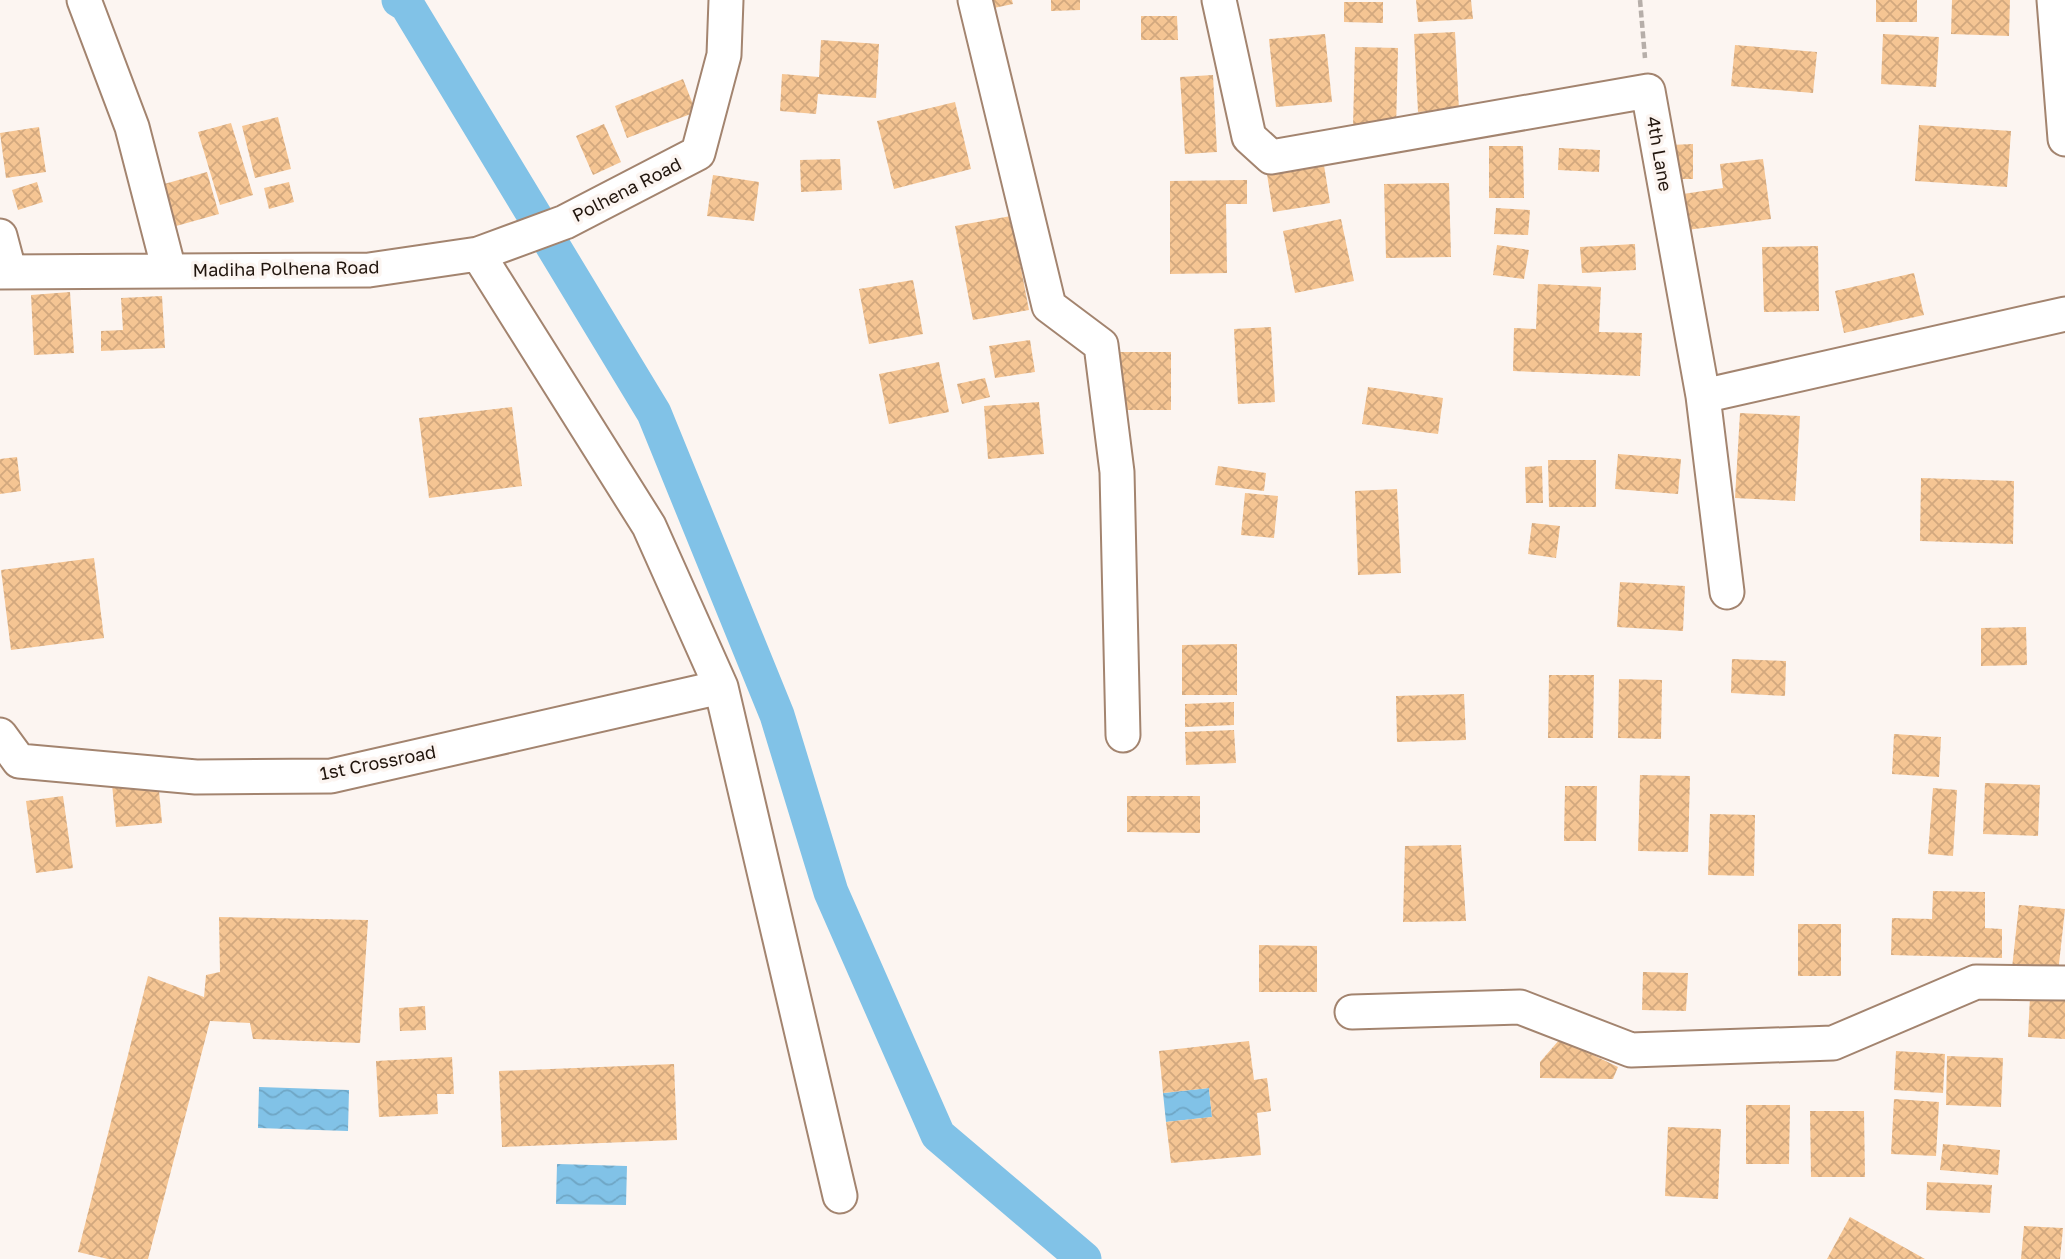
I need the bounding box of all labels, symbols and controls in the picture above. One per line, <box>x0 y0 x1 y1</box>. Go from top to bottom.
street label: 4th Lane <box>1643 115 1677 193</box>
street label: Polhena Road <box>568 152 685 226</box>
street label: Madiha Polhena Road <box>192 255 380 281</box>
street label: 1st Crossroad <box>318 740 438 784</box>

